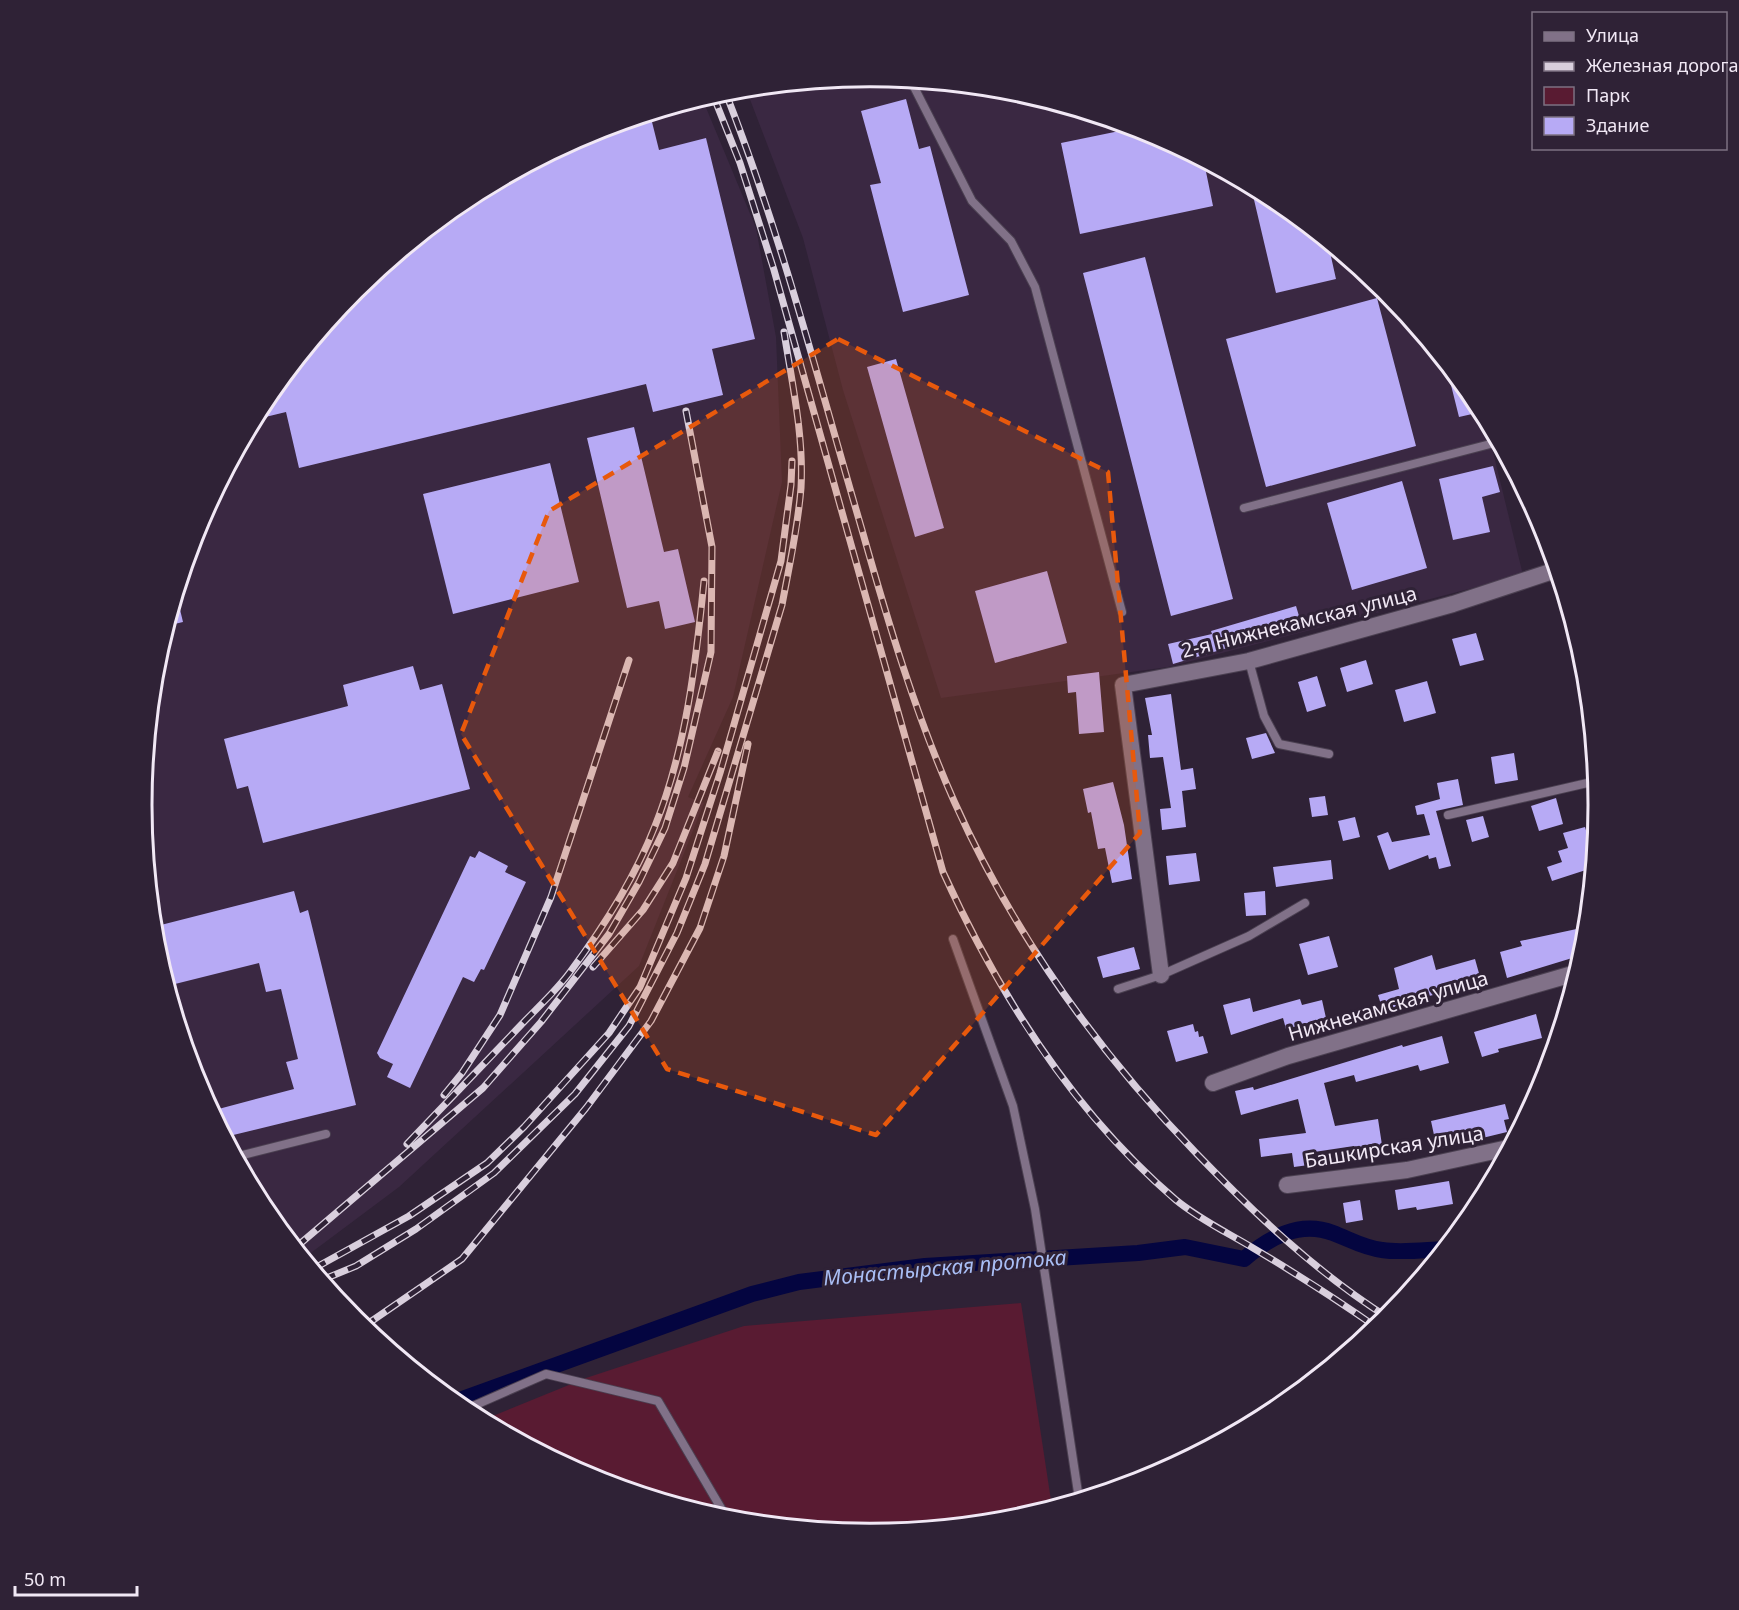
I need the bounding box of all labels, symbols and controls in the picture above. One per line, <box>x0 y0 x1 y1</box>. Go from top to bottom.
legend <box>1532 12 1727 150</box>
text: Улица <box>1586 23 1639 47</box>
text: Железная дорога <box>1586 53 1738 77</box>
text: Парк <box>1586 83 1630 107</box>
text: Здание <box>1586 113 1650 137</box>
street label: 2-я Нижнекамская улица <box>1178 579 1419 664</box>
street label: Нижнекамская улица <box>1285 964 1491 1047</box>
street label: Башкирская улица <box>1302 1119 1485 1174</box>
water label: Монастырская протока <box>822 1242 1068 1292</box>
scale bar <box>15 1559 136 1597</box>
text: 50 m <box>24 1567 66 1591</box>

